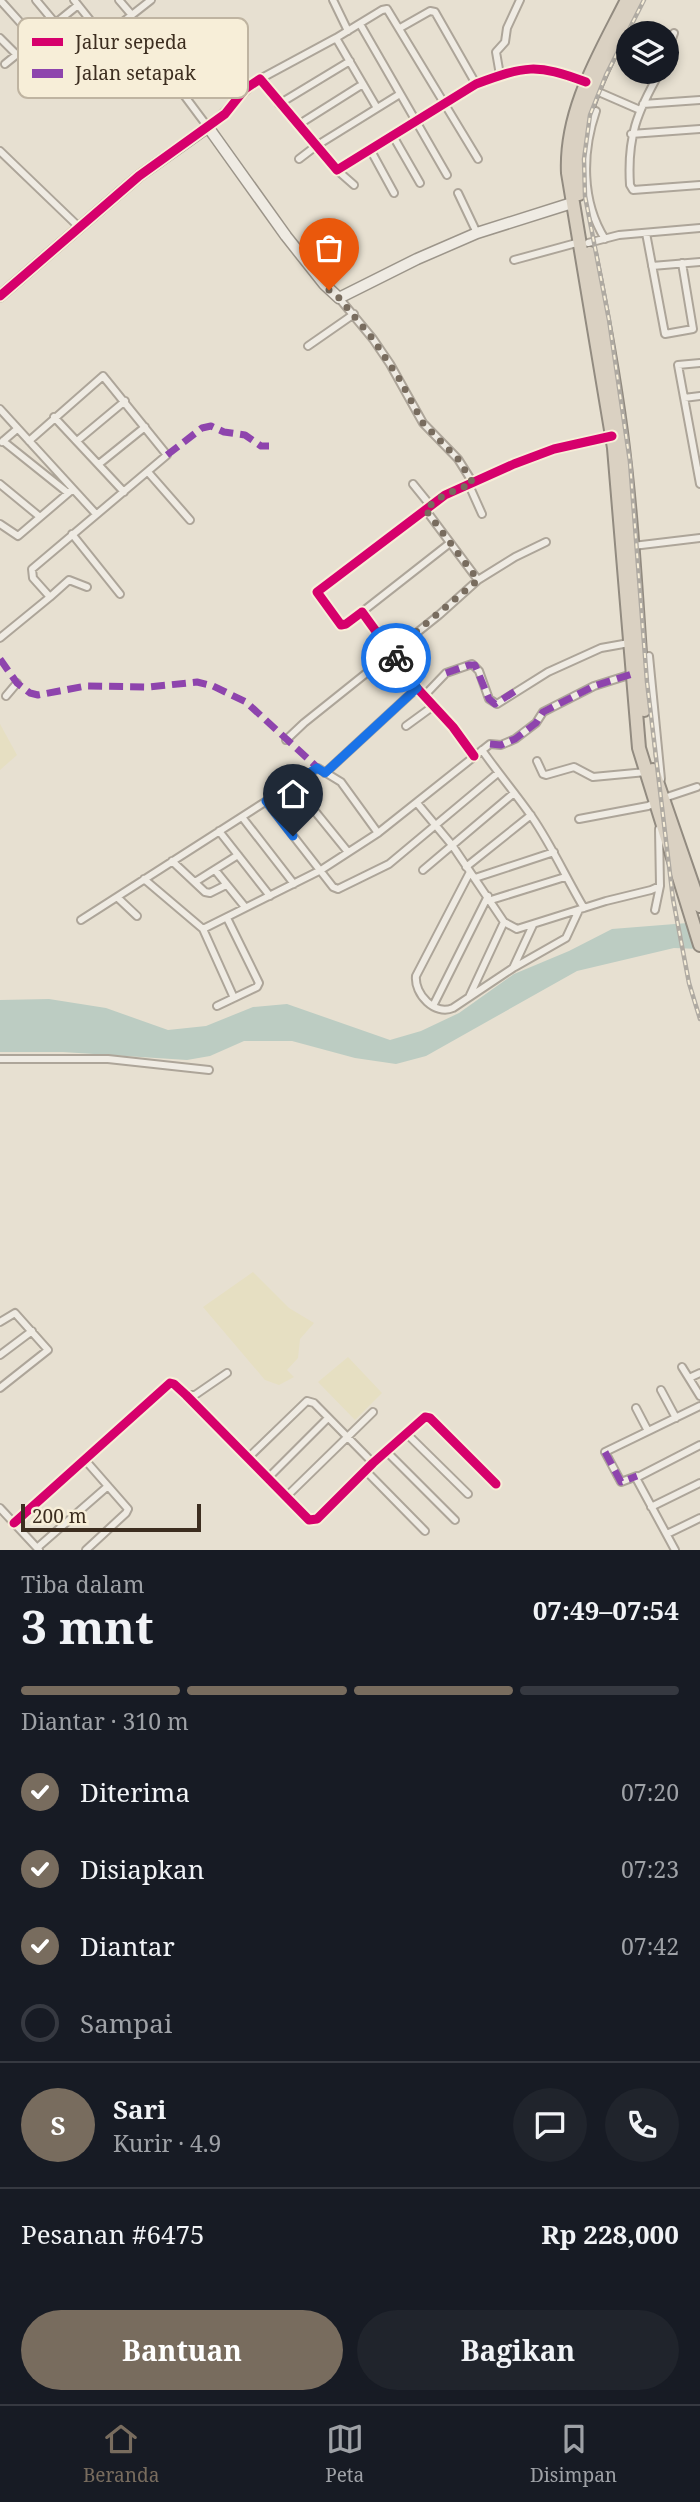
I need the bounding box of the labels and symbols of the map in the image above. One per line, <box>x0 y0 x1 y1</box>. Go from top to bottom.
legend <box>18 18 248 98</box>
text: Jalur sepeda <box>74 29 187 55</box>
text: Jalan setapak <box>74 60 197 86</box>
pin <box>299 218 359 290</box>
courier <box>361 623 431 693</box>
pin <box>263 764 323 836</box>
scale bar <box>21 1501 201 1533</box>

